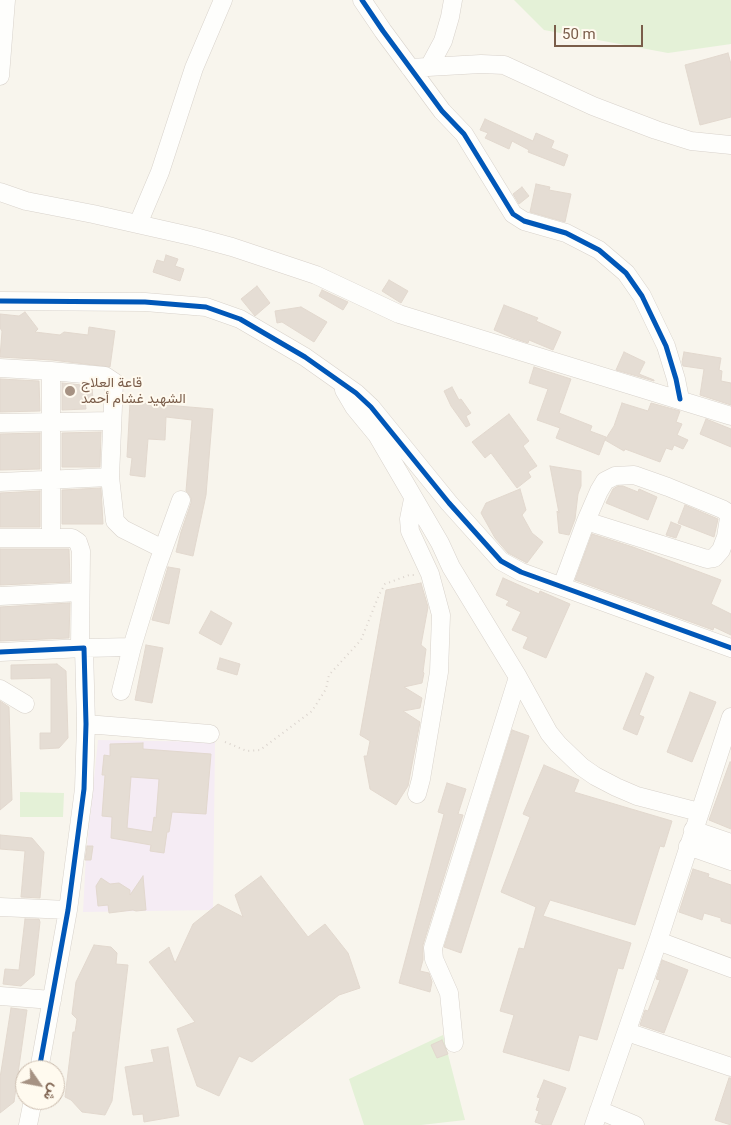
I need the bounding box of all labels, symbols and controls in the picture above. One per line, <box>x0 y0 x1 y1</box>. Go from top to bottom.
scale bar <box>556 15 645 47</box>
text: 50 m <box>562 25 596 43</box>
place label: قاعة العلاج الشهيد غشام أحمد <box>81 375 186 408</box>
marker: قاعة العلاج الشهيد غشام أحمد <box>63 384 77 398</box>
north arrow <box>15 1060 65 1110</box>
text: ش <box>40 1081 63 1104</box>

